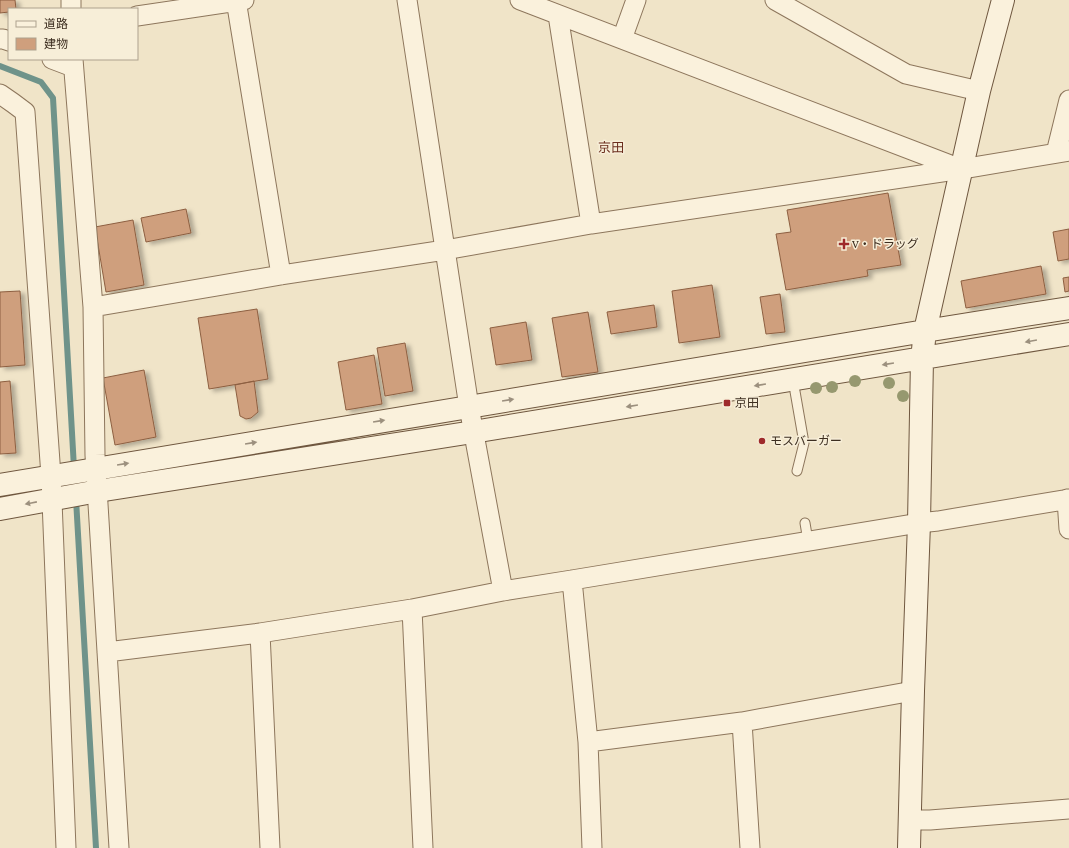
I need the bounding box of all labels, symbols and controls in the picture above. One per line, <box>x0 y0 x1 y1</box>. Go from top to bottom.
legend <box>8 8 138 60</box>
text: 道路 <box>44 17 68 31</box>
text: 建物 <box>44 37 68 51</box>
district label: 京田 <box>598 140 624 155</box>
place label: V・ドラッグ <box>852 237 919 251</box>
marker: V・ドラッグ <box>839 239 849 249</box>
one-way arrow <box>1024 338 1037 344</box>
one-way arrow <box>882 361 895 367</box>
one-way arrow <box>754 382 766 388</box>
place label: 京田 <box>735 396 759 410</box>
one-way arrow <box>502 397 514 403</box>
marker: 京田 <box>722 398 732 408</box>
one-way arrow <box>626 403 638 409</box>
one-way arrow <box>373 418 386 424</box>
place label: モスバーガー <box>770 434 842 448</box>
marker: モスバーガー <box>757 436 767 446</box>
one-way arrow <box>245 440 257 446</box>
one-way arrow <box>117 461 129 467</box>
one-way arrow <box>25 500 37 506</box>

